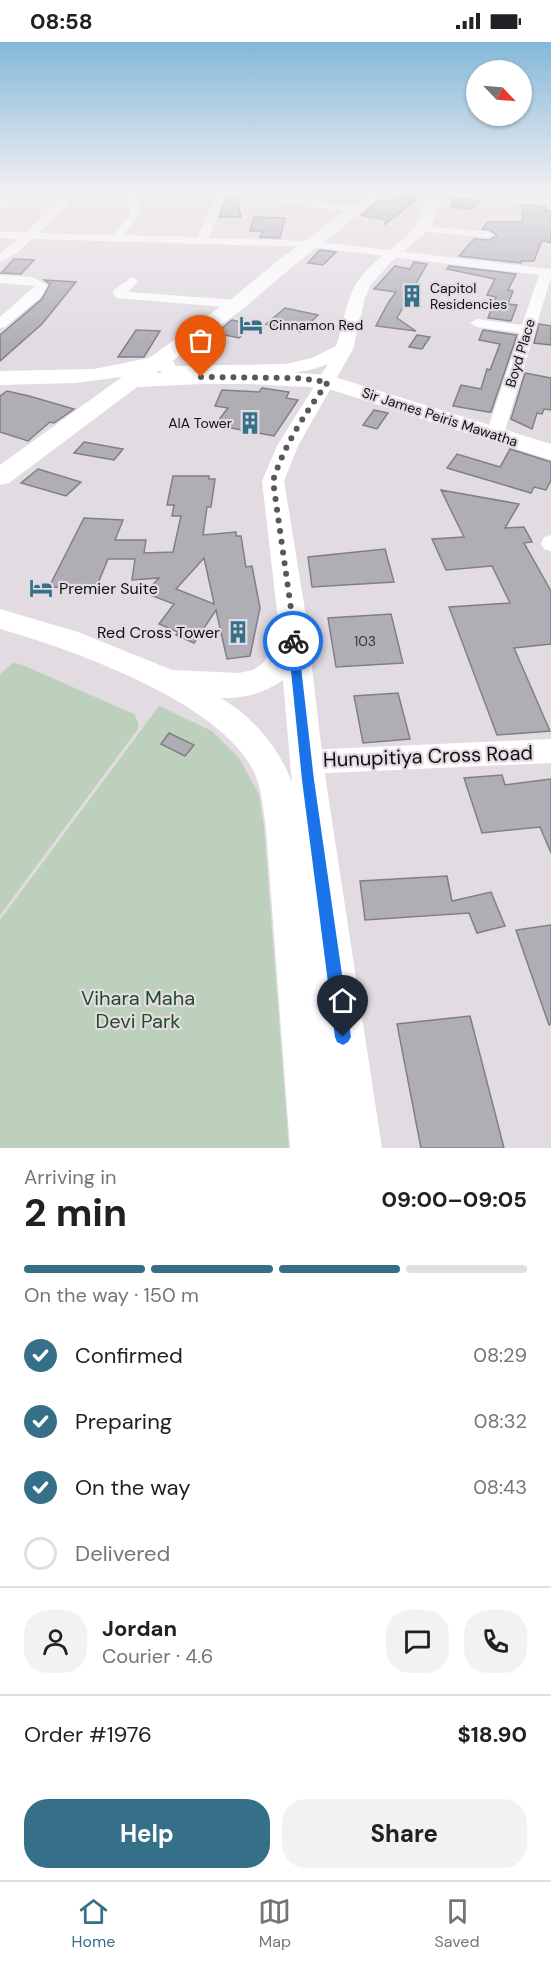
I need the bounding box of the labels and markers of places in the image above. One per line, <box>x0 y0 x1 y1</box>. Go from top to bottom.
place label: Capitol Residencies <box>430 279 507 313</box>
building icon: Capitol Residencies <box>399 283 425 309</box>
hotel icon: Cinnamon Red <box>238 312 264 338</box>
pin <box>175 315 226 377</box>
place label: Cinnamon Red <box>269 316 363 334</box>
building icon: AIA Tower <box>237 410 263 436</box>
place label: AIA Tower <box>168 414 232 432</box>
hotel icon: Premier Suite <box>28 575 54 601</box>
place label: Premier Suite <box>59 578 158 599</box>
building icon: Red Cross Tower <box>225 619 251 645</box>
place label: Red Cross Tower <box>97 622 220 643</box>
pin <box>317 975 368 1037</box>

